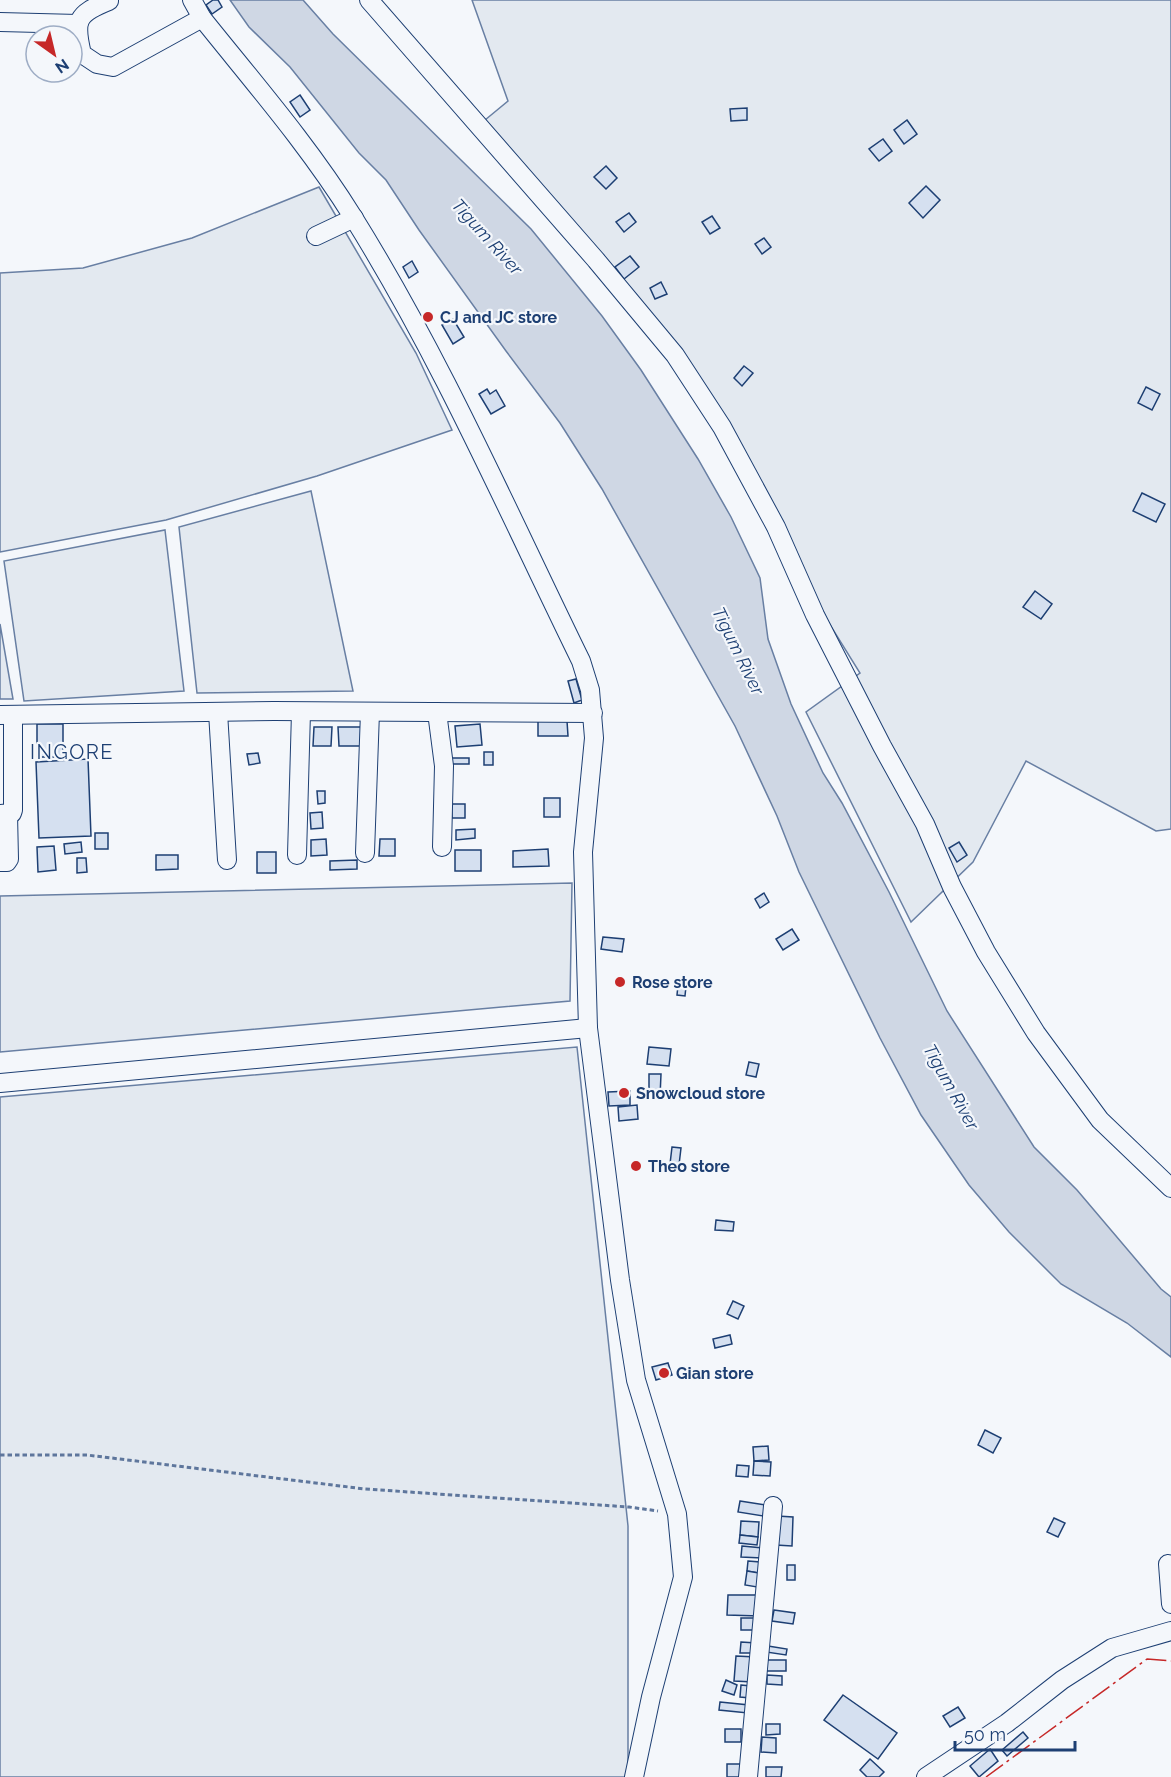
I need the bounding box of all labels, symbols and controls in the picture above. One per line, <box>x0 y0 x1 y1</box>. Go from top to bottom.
north arrow <box>24 24 84 84</box>
text: N <box>52 55 72 77</box>
water label: Tigum River <box>448 194 527 280</box>
place label: CJ and JC store <box>440 308 558 327</box>
marker: CJ and JC store <box>421 310 435 324</box>
water label: Tigum River <box>708 603 769 699</box>
district label: INGORE <box>30 740 114 764</box>
place label: Rose store <box>632 973 713 992</box>
marker: Rose store <box>613 975 627 989</box>
water label: Tigum River <box>919 1040 984 1134</box>
place label: Snowcloud store <box>636 1084 765 1103</box>
marker: Snowcloud store <box>617 1086 631 1100</box>
place label: Theo store <box>648 1157 730 1176</box>
marker: Theo store <box>629 1159 643 1173</box>
place label: Gian store <box>676 1364 754 1383</box>
marker: Gian store <box>657 1366 671 1380</box>
scale bar <box>955 1714 1075 1752</box>
text: 50 m <box>964 1724 1006 1745</box>

